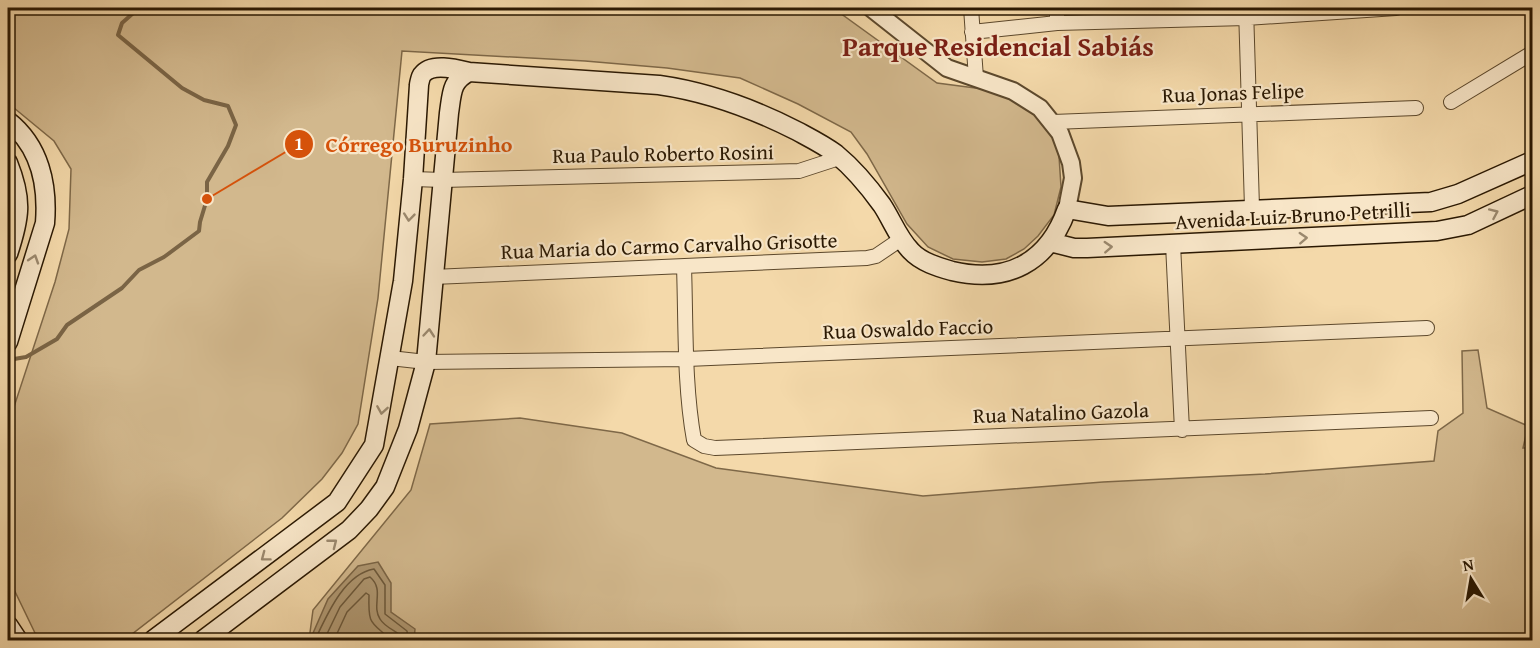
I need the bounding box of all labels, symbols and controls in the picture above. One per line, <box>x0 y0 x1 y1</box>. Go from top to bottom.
district label: Parque Residencial Sabiás <box>842 26 1154 66</box>
street label: Rua Jonas Felipe <box>1161 75 1305 110</box>
callout: Córrego Buruzinho <box>284 124 525 164</box>
text: Córrego Buruzinho <box>326 128 513 160</box>
text: 1 <box>294 130 304 157</box>
street label: Rua Paulo Roberto Rosini <box>552 136 774 171</box>
street label: Avenida Luiz Bruno Petrilli <box>1174 194 1412 237</box>
one-way arrow <box>1488 208 1499 220</box>
one-way arrow <box>403 212 416 221</box>
street label: Rua Maria do Carmo Carvalho Grisotte <box>500 224 838 267</box>
one-way arrow <box>1298 231 1307 244</box>
one-way arrow <box>1103 241 1112 254</box>
one-way arrow <box>27 254 39 265</box>
street label: Rua Oswaldo Faccio <box>822 310 994 347</box>
one-way arrow <box>422 329 435 338</box>
street label: Rua Natalino Gazola <box>973 394 1150 431</box>
one-way arrow <box>376 405 388 414</box>
one-way arrow <box>327 539 338 550</box>
north arrow <box>1441 549 1501 609</box>
one-way arrow <box>260 550 271 561</box>
text: N <box>1461 551 1476 577</box>

